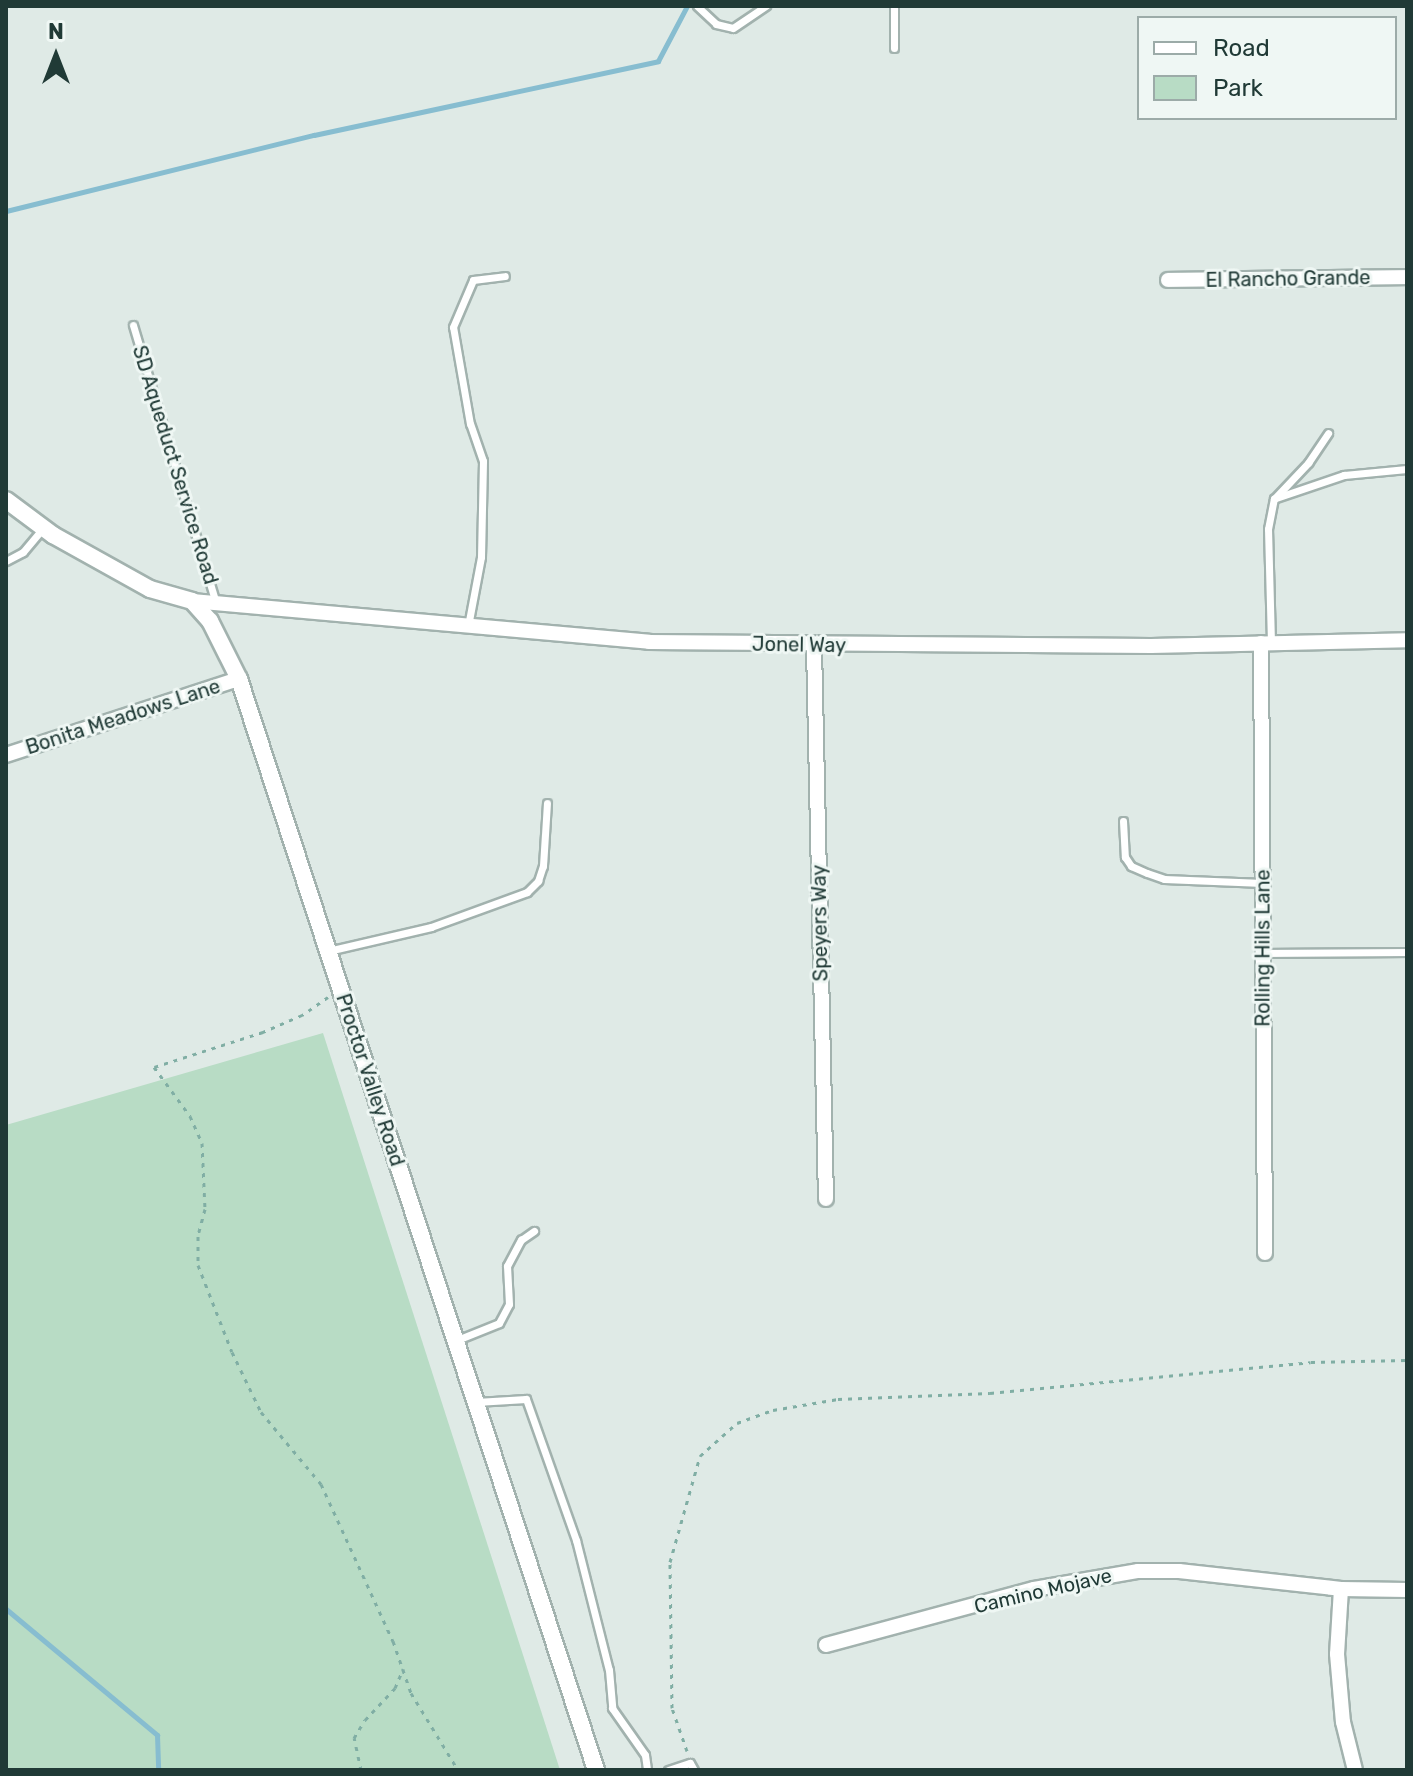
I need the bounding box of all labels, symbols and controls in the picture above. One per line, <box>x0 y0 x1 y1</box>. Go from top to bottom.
north arrow <box>16 16 96 96</box>
legend <box>1137 16 1397 120</box>
text: N <box>48 18 64 45</box>
text: Road <box>1213 34 1270 62</box>
text: Park <box>1213 74 1263 102</box>
street label: El Rancho Grande <box>1205 266 1371 292</box>
street label: SD Aqueduct Service Road <box>127 342 223 588</box>
street label: Jonel Way <box>751 632 847 658</box>
street label: Bonita Meadows Lane <box>23 674 223 760</box>
street label: Speyers Way <box>807 864 833 982</box>
street label: Rolling Hills Lane <box>1251 869 1275 1027</box>
street label: Proctor Valley Road <box>331 990 409 1170</box>
street label: Camino Mojave <box>972 1563 1114 1619</box>

